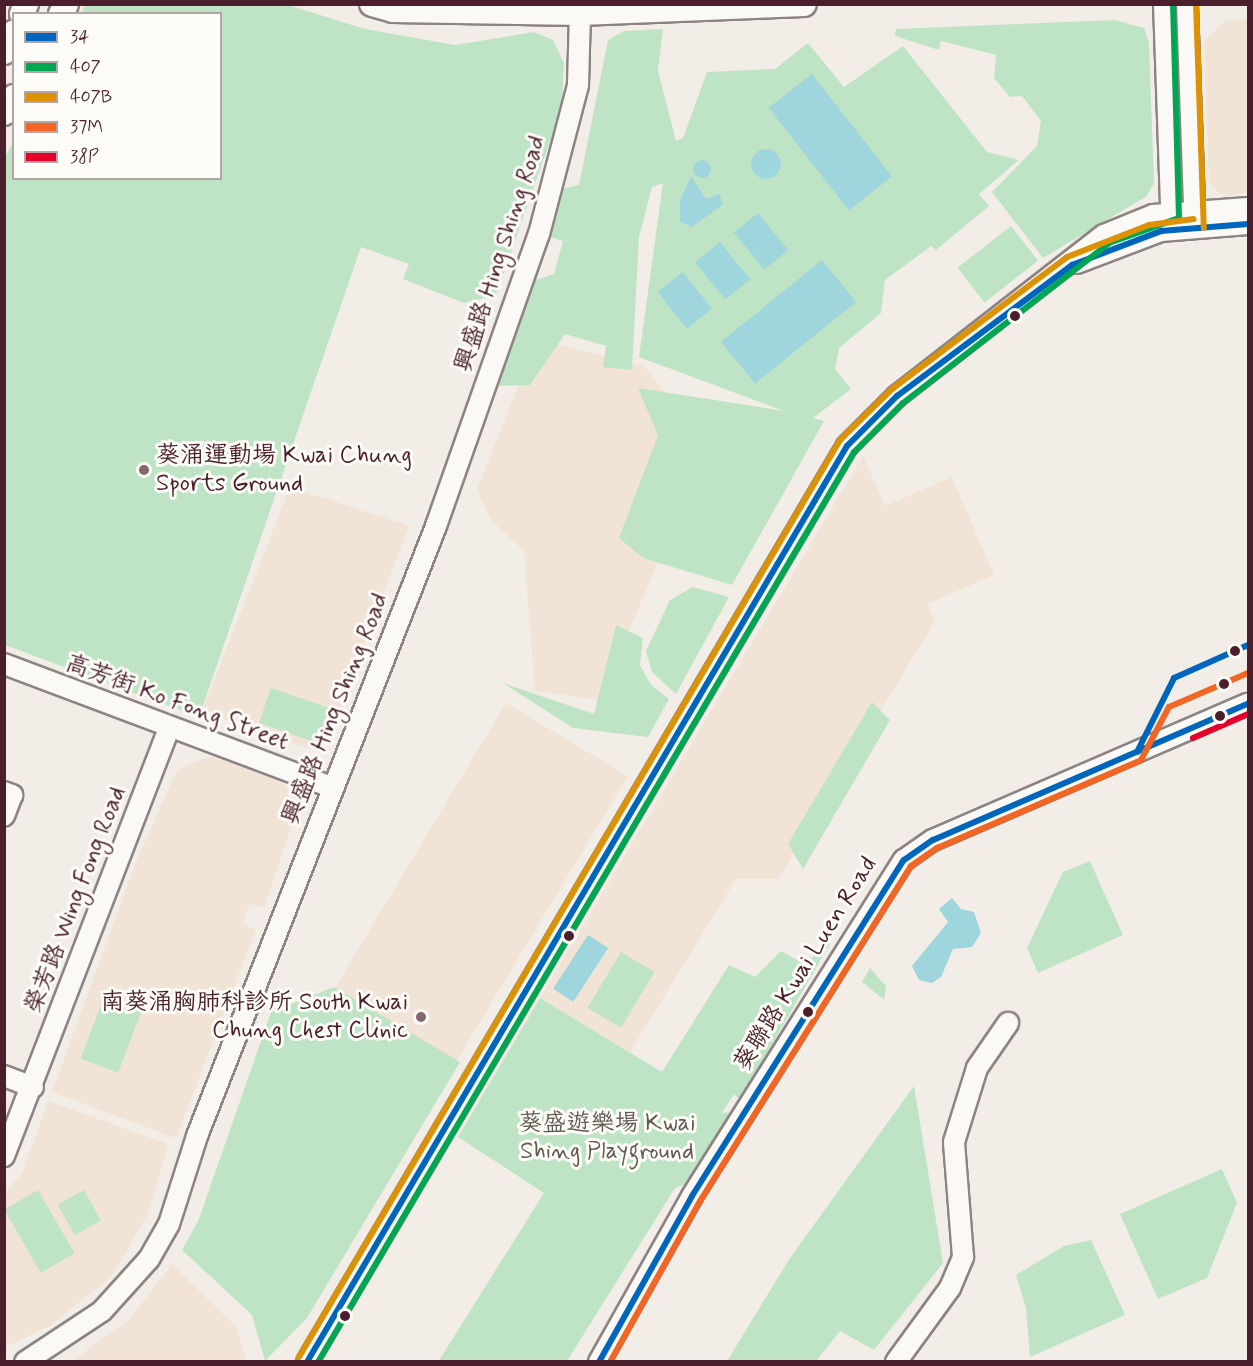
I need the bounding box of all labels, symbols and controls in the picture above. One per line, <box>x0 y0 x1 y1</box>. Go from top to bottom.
legend <box>12 12 222 180</box>
text: 34 <box>70 25 89 49</box>
text: 407 <box>70 55 101 79</box>
text: 407B <box>70 85 112 109</box>
text: 37M <box>70 115 103 139</box>
street label: 興盛路 Hing Shing Road <box>449 132 553 376</box>
text: 38P <box>70 145 99 169</box>
unlabelled marker <box>1009 310 1021 322</box>
place label: 葵涌運動場 Kwai Chung Sports Ground <box>156 442 410 498</box>
marker: 葵涌運動場 Kwai Chung Sports Ground <box>137 463 151 477</box>
street label: 興盛路 Hing Shing Road <box>277 589 395 829</box>
unlabelled marker <box>1229 645 1241 657</box>
street label: 高芳街 Ko Fong Street <box>61 649 293 757</box>
unlabelled marker <box>1218 678 1230 690</box>
unlabelled marker <box>1214 710 1226 722</box>
street label: 榮芳路 Wing Fong Road <box>20 783 132 1017</box>
street label: 葵聯路 Kwai Luen Road <box>730 855 882 1073</box>
unlabelled marker <box>563 930 575 942</box>
place label: 南葵涌胸肺科診所 South Kwai Chung Chest Clinic <box>100 989 408 1045</box>
unlabelled marker <box>802 1006 814 1018</box>
marker: 南葵涌胸肺科診所 South Kwai Chung Chest Clinic <box>412 1008 430 1026</box>
park label: 葵盛遊樂場 Kwai Shing Playground <box>519 1110 695 1166</box>
unlabelled marker <box>339 1310 351 1322</box>

